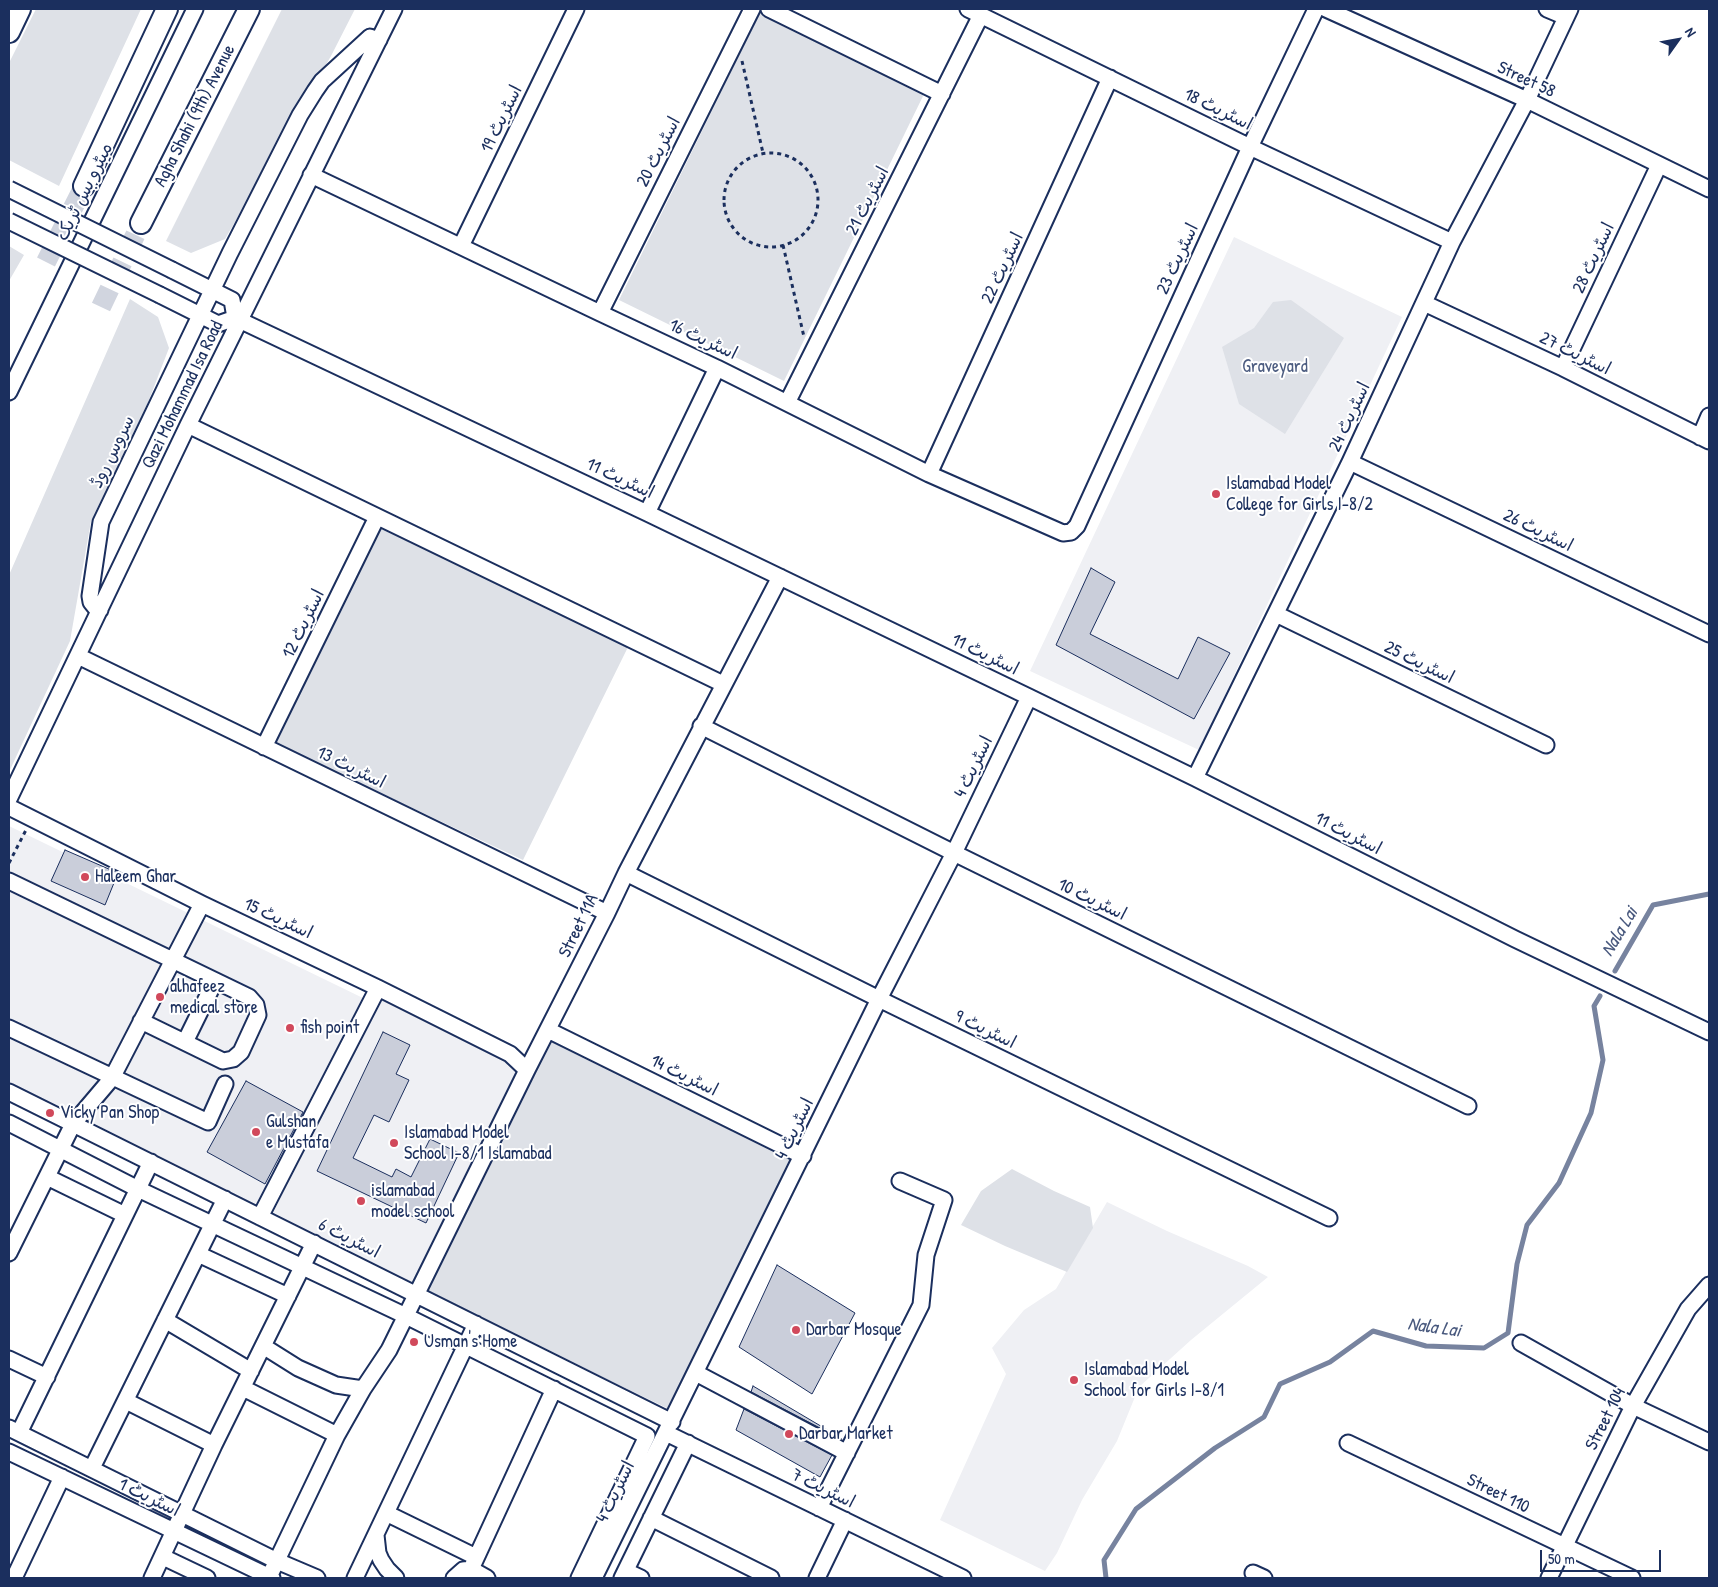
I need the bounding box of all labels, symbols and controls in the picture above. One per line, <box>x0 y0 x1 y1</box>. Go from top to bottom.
north arrow <box>1653 15 1703 65</box>
text: N <box>1681 24 1701 40</box>
street label: Agha Shahi (9th) Avenue <box>150 41 240 191</box>
street label: Street 58 <box>1494 57 1558 103</box>
street label: اسٹریٹ 19 <box>476 82 528 156</box>
street label: اسٹریٹ 18 <box>1180 84 1256 136</box>
street label: اسٹریٹ 20 <box>632 113 686 191</box>
street label: میٹرو بس ٹریک <box>52 139 118 245</box>
street label: اسٹریٹ 21 <box>842 163 894 239</box>
street label: اسٹریٹ 28 <box>1568 219 1620 297</box>
street label: اسٹریٹ 23 <box>1152 220 1204 298</box>
street label: اسٹریٹ 22 <box>977 229 1029 307</box>
street label: اسٹریٹ 16 <box>665 315 741 365</box>
street label: Qazi Mohammad Isa Road <box>138 318 228 472</box>
street label: اسٹریٹ 27 <box>1536 328 1614 380</box>
park label: Graveyard <box>1242 356 1308 378</box>
street label: اسٹریٹ 24 <box>1325 379 1375 455</box>
street label: سروس روڈ <box>86 412 140 492</box>
street label: اسٹریٹ 11 <box>583 454 657 504</box>
place label: Islamabad Model College for Girls I-8/2 <box>1226 473 1373 516</box>
marker: Islamabad Model College for Girls I-8/2 <box>1210 488 1222 500</box>
street label: اسٹریٹ 26 <box>1500 505 1576 557</box>
street label: اسٹریٹ 12 <box>278 586 330 662</box>
street label: اسٹریٹ 11 <box>948 629 1022 681</box>
street label: اسٹریٹ 25 <box>1381 637 1457 689</box>
street label: اسٹریٹ 4 <box>950 733 998 801</box>
street label: اسٹریٹ 13 <box>313 742 389 794</box>
street label: اسٹریٹ 11 <box>1311 808 1385 860</box>
place label: Haleem Ghar <box>95 866 176 888</box>
marker: Haleem Ghar <box>79 871 91 883</box>
street label: اسٹریٹ 10 <box>1054 874 1130 926</box>
street label: Street 11A <box>554 891 604 961</box>
street label: اسٹریٹ 15 <box>240 894 316 944</box>
water label: Nala Lai <box>1597 903 1643 961</box>
place label: alhafeez medical store <box>170 976 258 1019</box>
marker: alhafeez medical store <box>154 991 166 1003</box>
street label: اسٹریٹ 9 <box>951 1006 1019 1054</box>
place label: fish point <box>300 1017 359 1039</box>
marker: fish point <box>284 1022 296 1034</box>
street label: اسٹریٹ 14 <box>647 1050 721 1102</box>
street label: اسٹریٹ 4 <box>771 1095 819 1163</box>
place label: Vicky Pan Shop <box>60 1102 159 1124</box>
marker: Vicky Pan Shop <box>44 1107 56 1119</box>
place label: Gulshan e Mustafa <box>266 1111 329 1154</box>
place label: Islamabad Model School I-8/1 Islamabad <box>404 1122 552 1164</box>
marker: Gulshan e Mustafa <box>250 1126 262 1138</box>
marker: Islamabad Model School I-8/1 Islamabad <box>388 1137 400 1149</box>
place label: islamabad model school <box>371 1180 454 1222</box>
marker: islamabad model school <box>355 1195 367 1207</box>
street label: اسٹریٹ 6 <box>315 1214 383 1264</box>
water label: Nala Lai <box>1406 1313 1462 1343</box>
place label: Darbar Mosque <box>806 1319 902 1341</box>
marker: Darbar Mosque <box>790 1324 802 1336</box>
place label: Usman's Home <box>424 1331 517 1353</box>
marker: Usman's Home <box>408 1336 420 1348</box>
place label: Islamabad Model School for Girls I-8/1 <box>1084 1359 1224 1402</box>
marker: Islamabad Model School for Girls I-8/1 <box>1068 1374 1080 1386</box>
street label: Street 104 <box>1581 1384 1631 1454</box>
place label: Darbar Market <box>799 1423 893 1445</box>
marker: Darbar Market <box>783 1428 795 1440</box>
street label: اسٹریٹ 4 <box>592 1458 640 1526</box>
street label: اسٹریٹ 7 <box>788 1464 858 1514</box>
street label: Street 110 <box>1463 1470 1533 1518</box>
street label: اسٹریٹ 1 <box>115 1474 183 1522</box>
scale bar <box>1543 1540 1664 1572</box>
text: 50 m <box>1548 1548 1575 1569</box>

